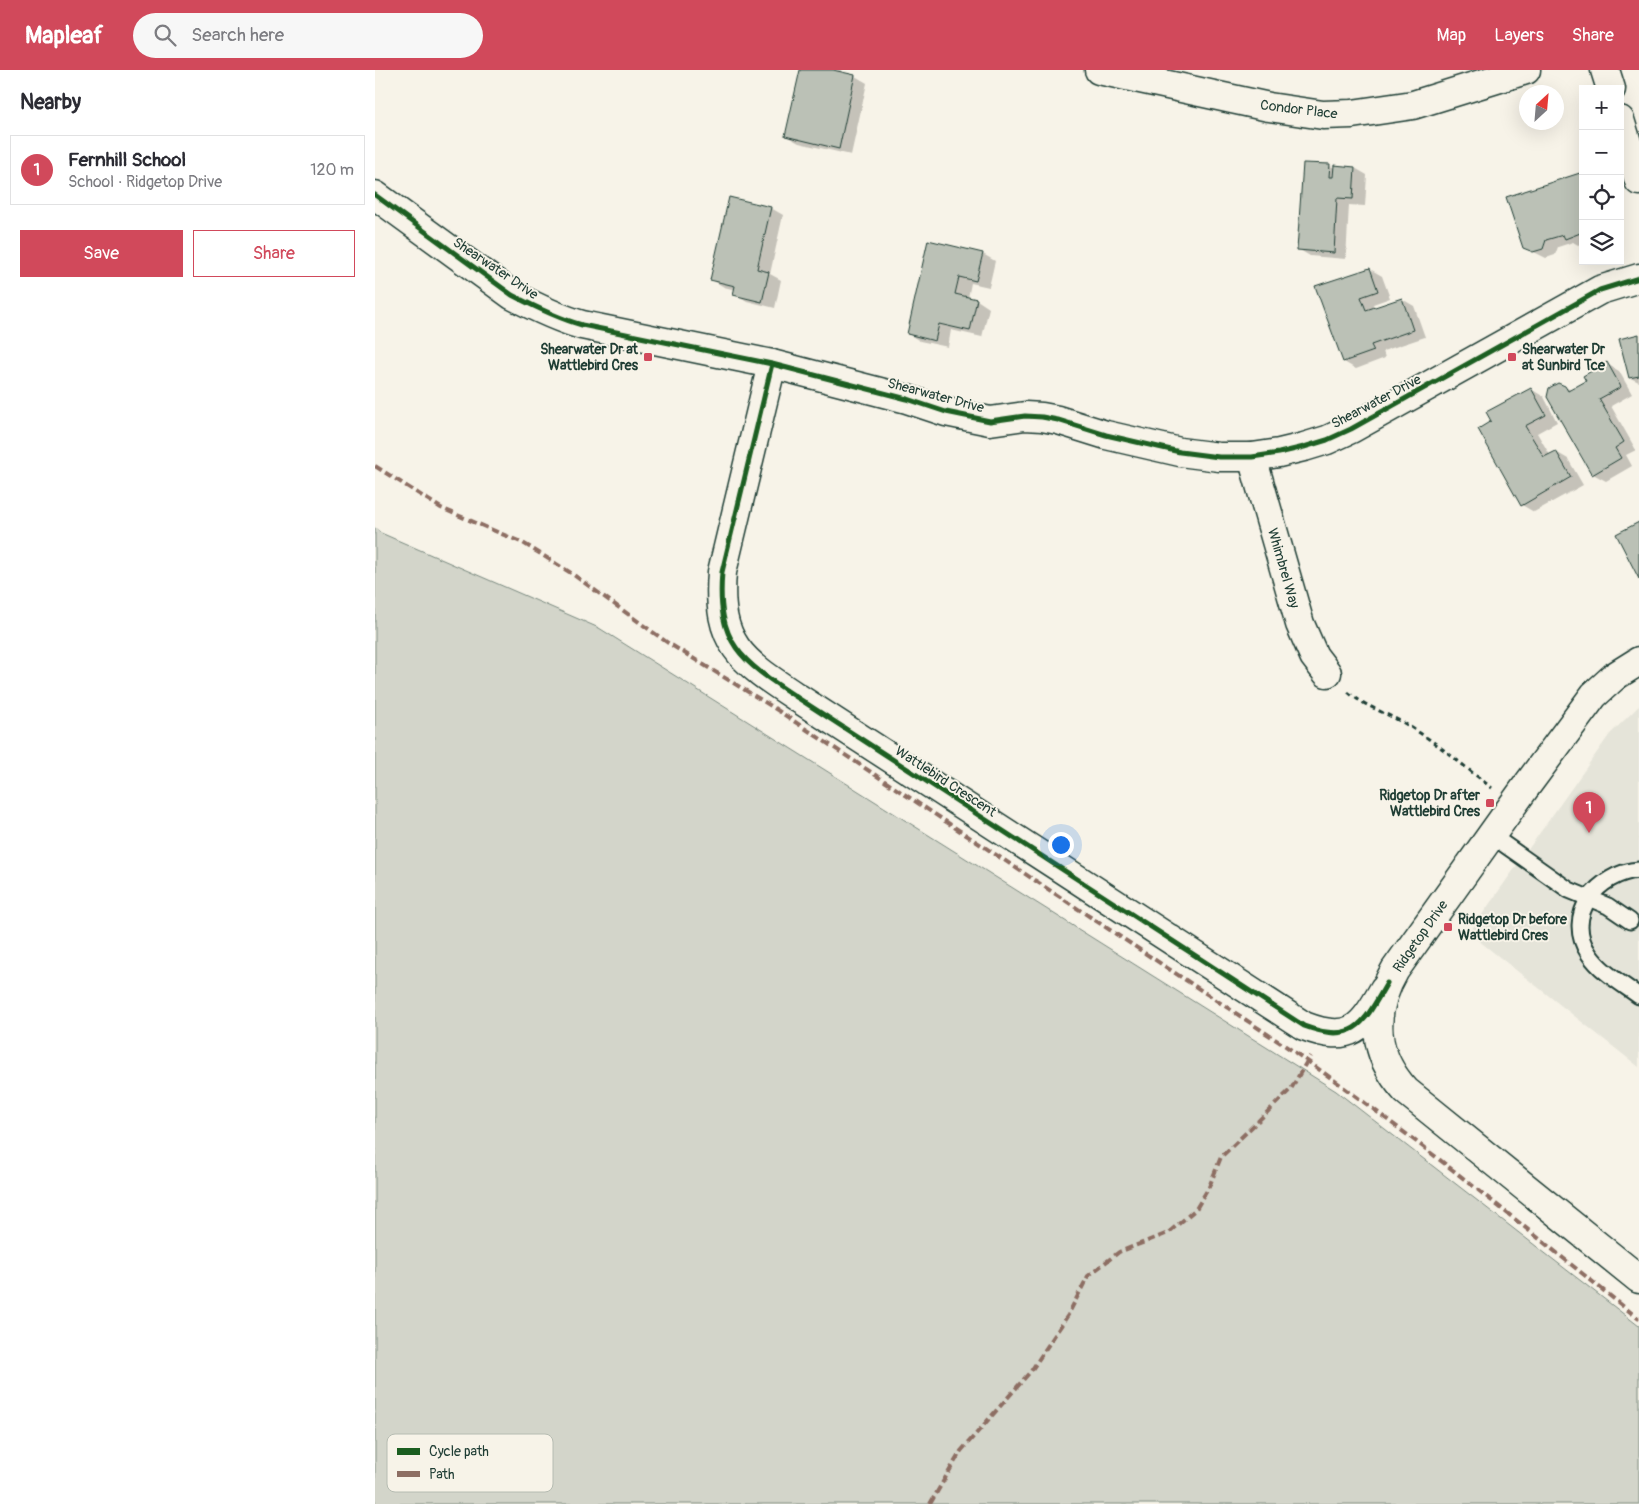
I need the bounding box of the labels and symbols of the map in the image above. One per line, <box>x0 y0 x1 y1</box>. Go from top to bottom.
north arrow <box>1519 85 1564 130</box>
street label: Condor Place <box>1259 96 1339 123</box>
street label: Shearwater Drive <box>450 234 542 303</box>
place label: Shearwater Dr at Wattlebird Cres <box>540 341 639 374</box>
place label: Shearwater Dr at Sunbird Tce <box>1522 341 1606 374</box>
marker: Shearwater Dr at Wattlebird Cres <box>642 351 654 363</box>
marker: Shearwater Dr at Sunbird Tce <box>1506 351 1518 363</box>
street label: Shearwater Drive <box>1328 371 1424 432</box>
street label: Shearwater Drive <box>886 374 986 417</box>
street label: Whimbrel Way <box>1264 526 1303 610</box>
street label: Wattlebird Crescent <box>892 742 1000 821</box>
place label: Ridgetop Dr after Wattlebird Cres <box>1379 787 1481 820</box>
pin: 1 <box>1573 792 1605 833</box>
marker: Ridgetop Dr after Wattlebird Cres <box>1484 797 1496 809</box>
your location <box>1048 832 1074 858</box>
street label: Ridgetop Drive <box>1389 897 1452 976</box>
place label: Ridgetop Dr before Wattlebird Cres <box>1458 911 1568 944</box>
marker: Ridgetop Dr before Wattlebird Cres <box>1442 921 1454 933</box>
legend <box>387 1434 553 1492</box>
text: Cycle path <box>429 1443 489 1460</box>
text: Path <box>429 1466 454 1483</box>

